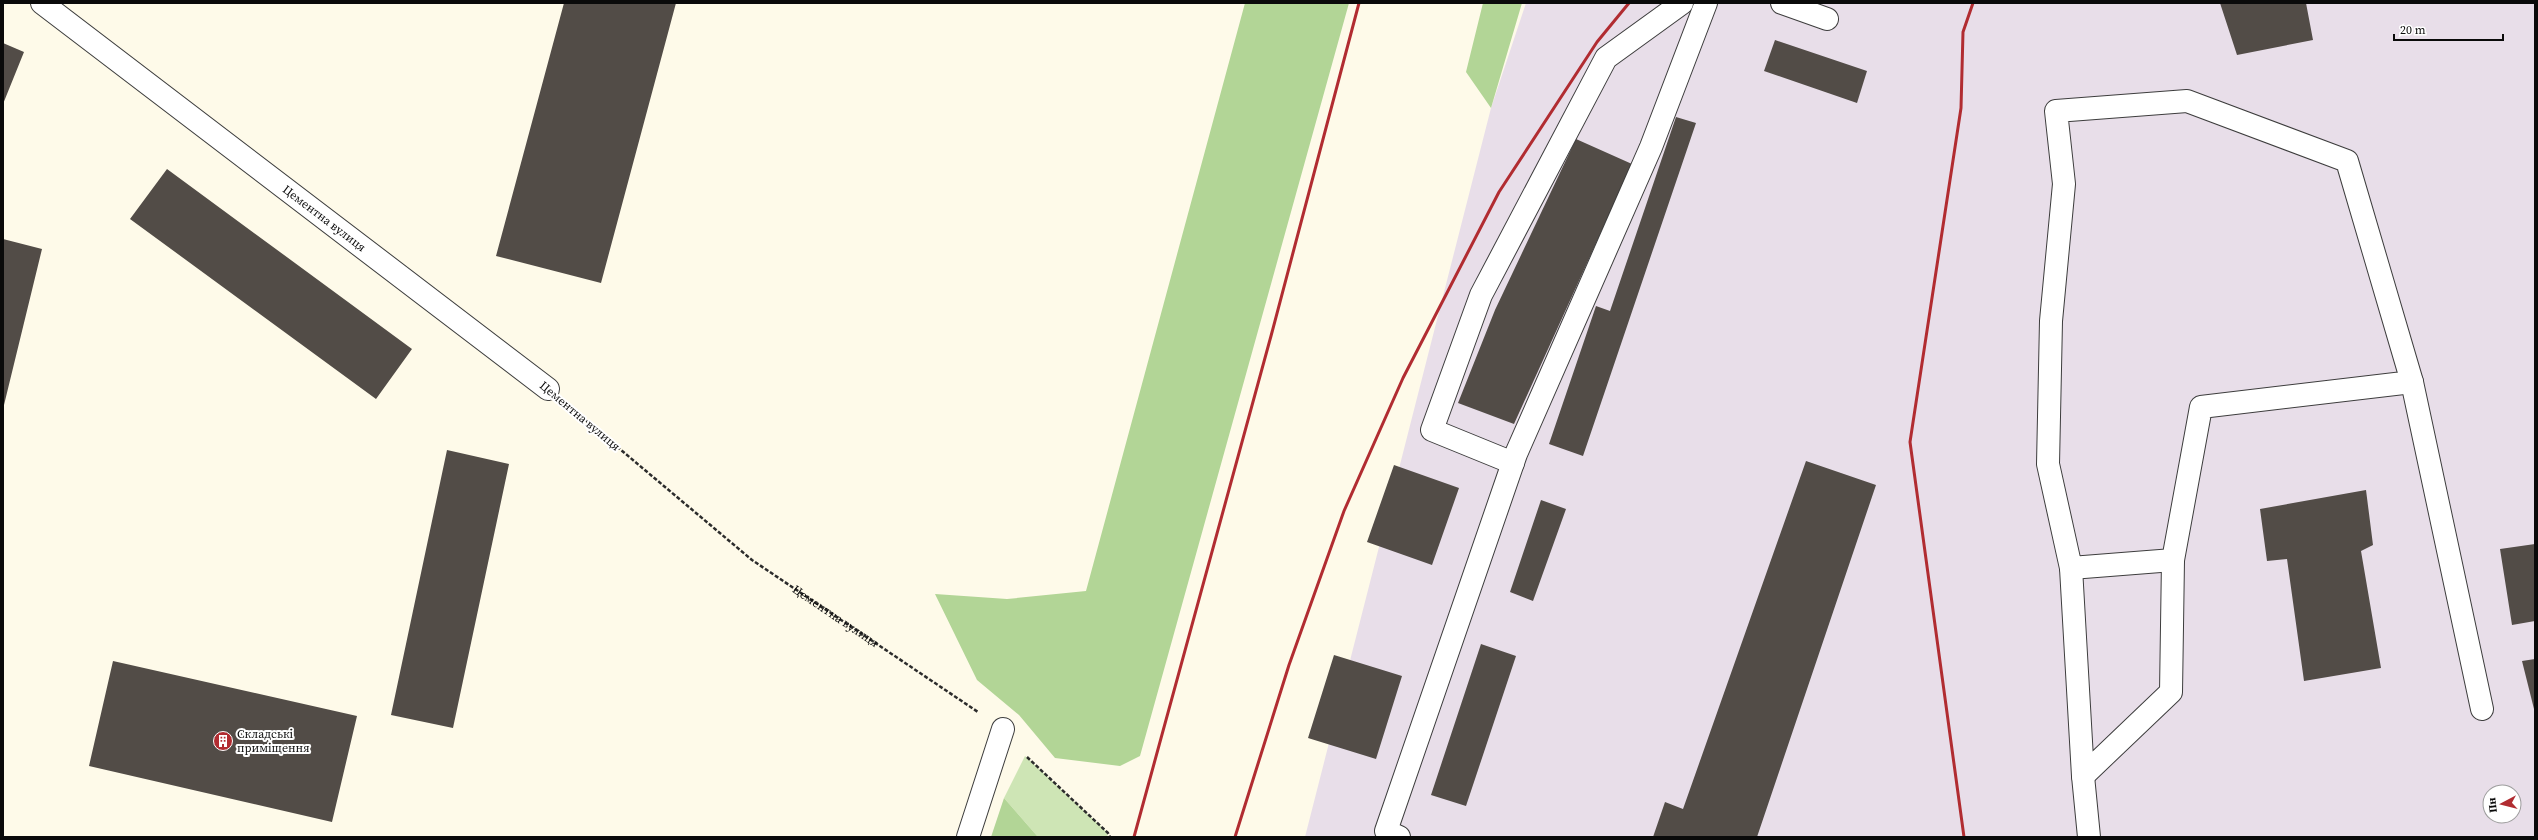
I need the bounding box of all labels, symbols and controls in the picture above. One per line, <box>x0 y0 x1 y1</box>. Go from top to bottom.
scale bar <box>2394 16 2503 42</box>
text: 20 m <box>2400 22 2426 38</box>
street label: Цементна вулиця <box>279 181 369 255</box>
street label: Цементна вулиця <box>536 378 624 454</box>
street label: Цементна вулиця <box>789 581 882 651</box>
place label: Складські приміщення <box>237 726 310 756</box>
building icon: Складські приміщення <box>212 730 234 752</box>
north arrow <box>2482 784 2522 824</box>
text: Пн <box>2484 797 2501 814</box>

